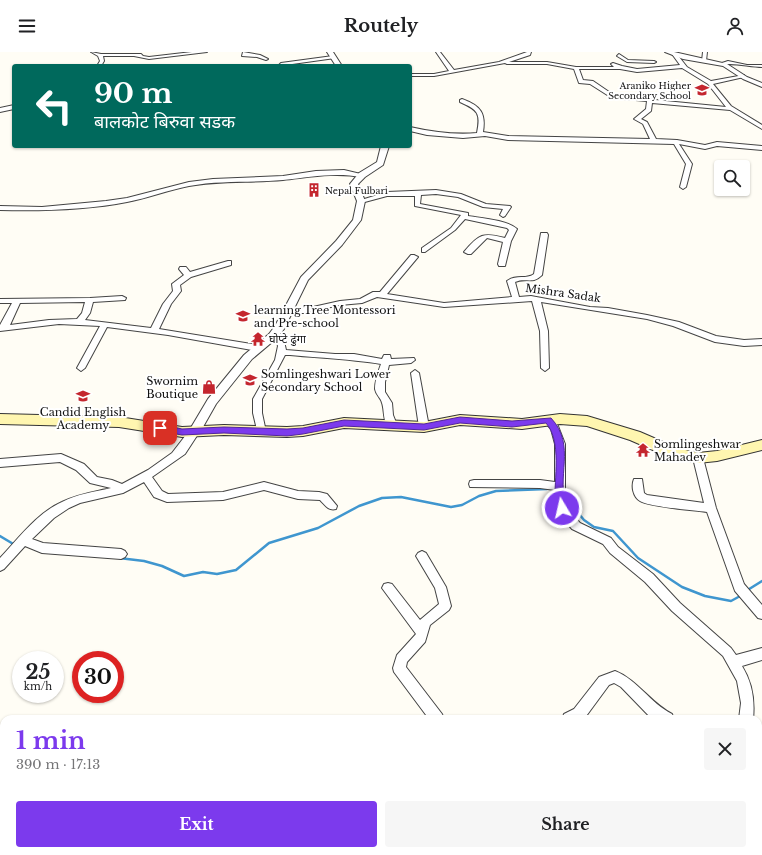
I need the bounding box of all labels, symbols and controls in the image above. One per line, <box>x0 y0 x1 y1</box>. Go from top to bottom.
icon: menu <box>16 15 38 37</box>
text: Routely <box>344 15 418 37</box>
icon: person <box>724 15 746 37</box>
text: 90 m <box>94 76 172 111</box>
icon: left <box>28 80 80 132</box>
place label: Araniko Higher Secondary School <box>608 80 692 101</box>
school or university icon: Araniko Higher Secondary School <box>694 82 710 98</box>
text: बालकोट बिरुवा सडक <box>94 111 235 133</box>
map controls <box>714 160 750 196</box>
button: search <box>714 160 750 196</box>
building icon: Nepal Fulbari <box>306 182 322 198</box>
place label: Nepal Fulbari <box>325 185 388 196</box>
street label: Mishra Sadak <box>524 281 602 305</box>
place label: learning Tree Montessori and Pre-school <box>254 303 396 330</box>
school or university icon: learning Tree Montessori and Pre-school <box>235 308 251 324</box>
temple icon: घोप्टे ढुंगा <box>250 331 266 347</box>
place label: घोप्टे ढुंगा <box>269 332 306 346</box>
place label: Somlingeshwari Lower Secondary School <box>261 367 391 394</box>
school or university icon: Somlingeshwari Lower Secondary School <box>242 372 258 388</box>
place label: Swornim Boutique <box>146 374 198 401</box>
shop icon: Swornim Boutique <box>201 379 217 395</box>
school or university icon: Candid English Academy <box>75 388 91 404</box>
place label: Candid English Academy <box>40 405 127 432</box>
pin <box>143 411 177 445</box>
icon: arrive <box>149 417 171 439</box>
place label: Somlingeshwar Mahadev <box>654 437 742 464</box>
temple icon: Somlingeshwar Mahadev <box>635 442 651 458</box>
position arrow <box>541 487 583 529</box>
speed limit sign: 30 <box>72 651 124 703</box>
text: 25 <box>26 660 50 684</box>
text: km/h <box>24 680 52 693</box>
text: 1 min <box>16 726 86 755</box>
button: close <box>704 728 746 770</box>
text: 390 m · 17:13 <box>16 756 100 773</box>
button: Exit <box>16 801 377 847</box>
button: Share <box>385 801 746 847</box>

